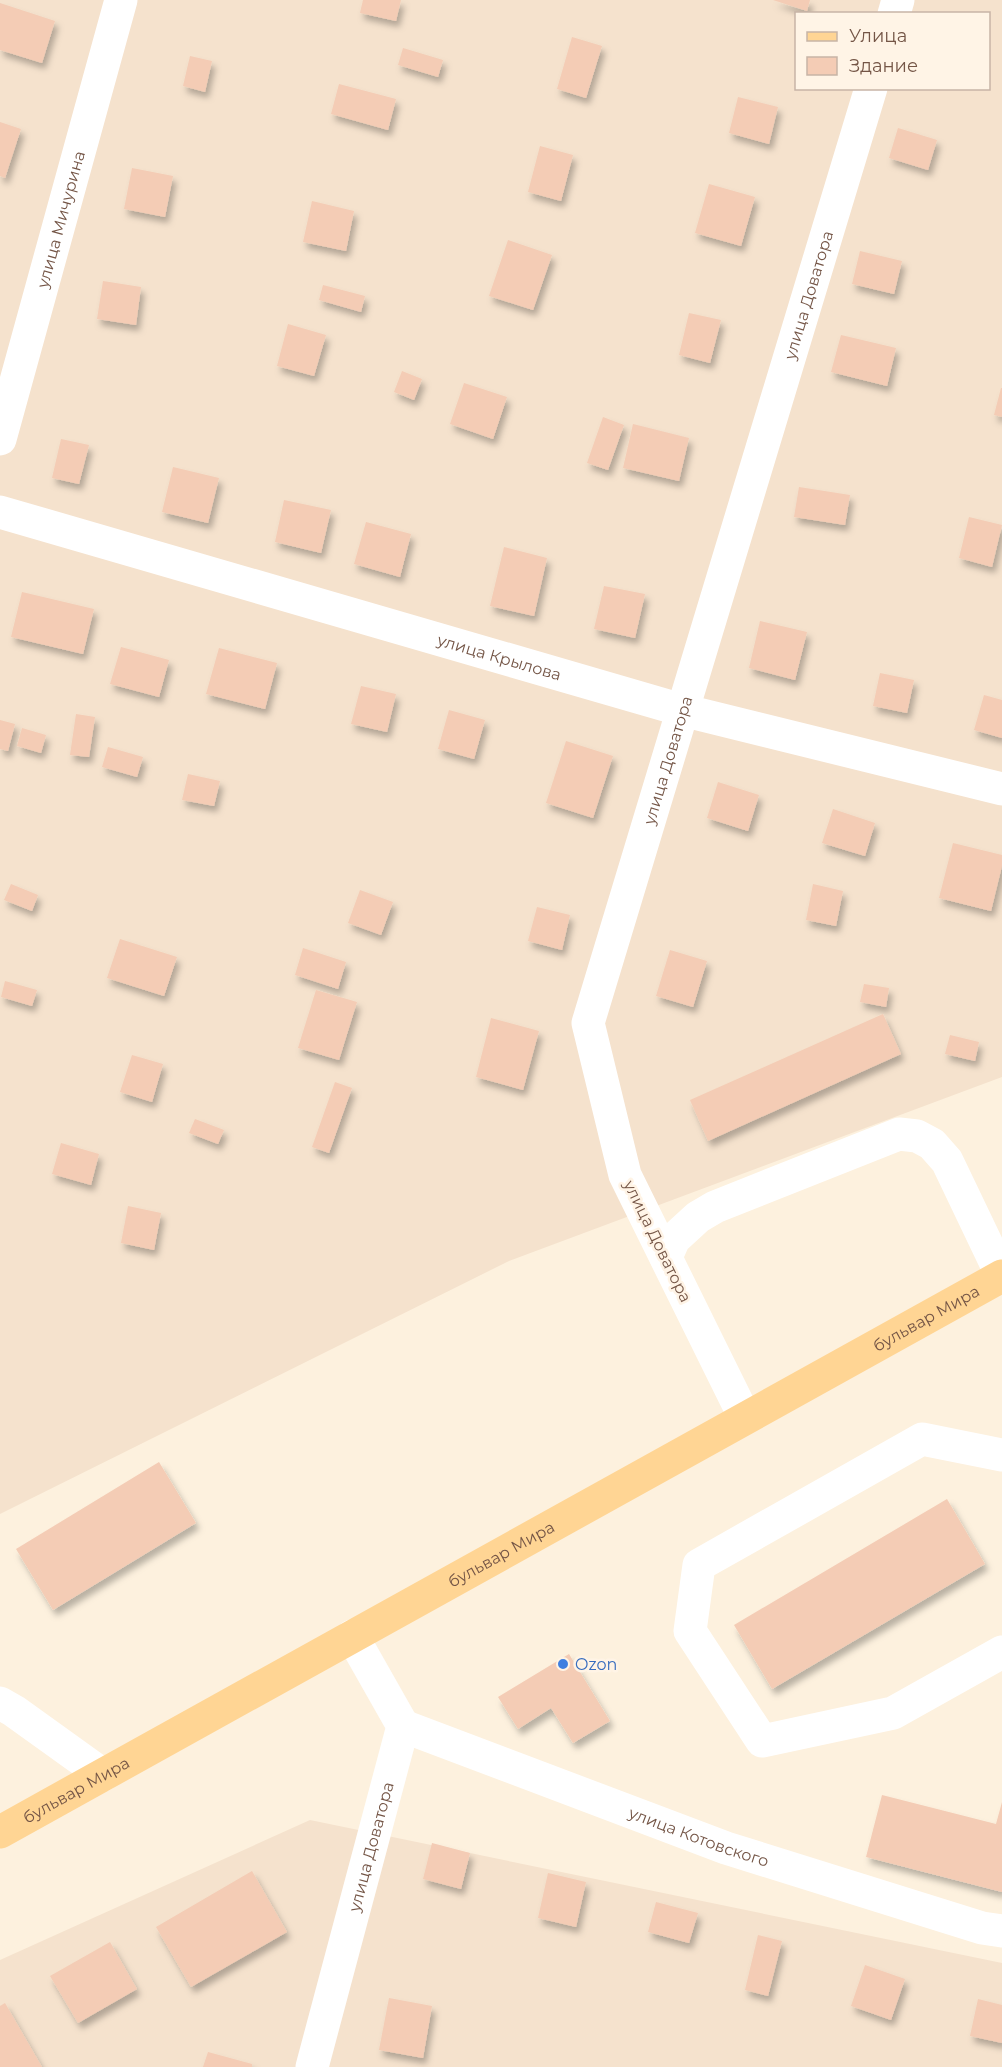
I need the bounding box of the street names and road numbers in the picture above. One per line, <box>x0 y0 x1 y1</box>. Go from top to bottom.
street label: улица Мичурина <box>33 149 89 291</box>
street label: улица Доватора <box>780 229 837 363</box>
street label: улица Крылова <box>434 630 563 684</box>
street label: улица Доватора <box>639 694 696 828</box>
street label: улица Доватора <box>619 1176 695 1305</box>
street label: бульвар Мира <box>870 1281 983 1356</box>
street label: бульвар Мира <box>445 1517 558 1592</box>
street label: бульвар Мира <box>20 1753 133 1827</box>
street label: улица Доватора <box>345 1780 398 1915</box>
street label: улица Котовского <box>625 1803 771 1871</box>

